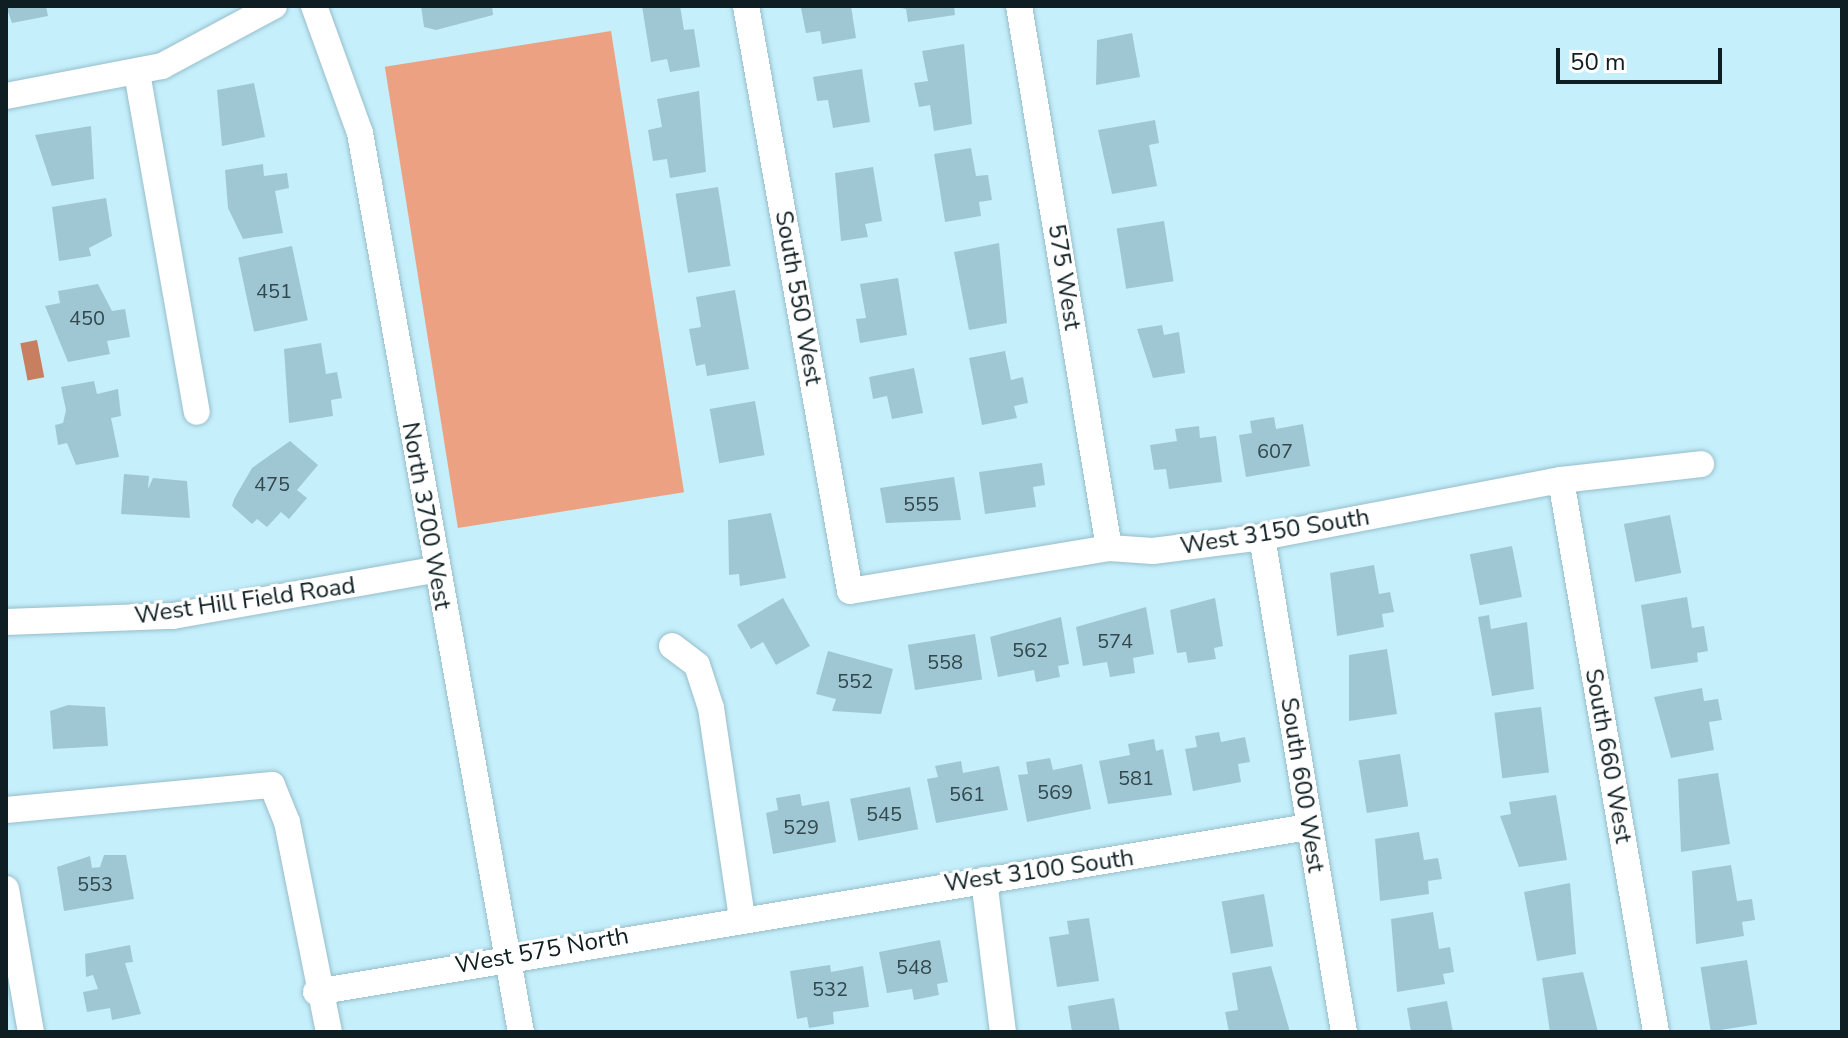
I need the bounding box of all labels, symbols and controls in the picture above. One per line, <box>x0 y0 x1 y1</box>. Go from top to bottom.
scale bar <box>1560 32 1726 82</box>
text: 50 m <box>1570 46 1626 78</box>
street label: South 550 West <box>768 208 828 388</box>
street label: 575 West <box>1041 222 1087 332</box>
house number: 451 <box>256 279 292 303</box>
house number: 450 <box>69 306 105 330</box>
street label: North 3700 West <box>395 420 457 612</box>
house number: 607 <box>1257 439 1293 463</box>
house number: 475 <box>254 472 290 496</box>
house number: 555 <box>903 492 939 516</box>
street label: West 3150 South <box>1178 503 1372 561</box>
street label: West Hill Field Road <box>133 571 357 631</box>
house number: 574 <box>1097 629 1133 653</box>
house number: 562 <box>1012 638 1048 662</box>
house number: 558 <box>927 650 963 674</box>
street label: South 660 West <box>1578 666 1638 846</box>
house number: 552 <box>837 669 873 693</box>
street label: South 600 West <box>1274 695 1330 875</box>
house number: 581 <box>1118 766 1154 790</box>
house number: 569 <box>1037 780 1073 804</box>
house number: 561 <box>949 782 985 806</box>
house number: 545 <box>866 802 902 826</box>
house number: 529 <box>783 815 819 839</box>
street label: West 3100 South <box>942 843 1136 899</box>
house number: 553 <box>77 872 113 896</box>
street label: West 575 North <box>453 922 631 980</box>
house number: 548 <box>896 955 932 979</box>
house number: 532 <box>812 977 848 1001</box>

